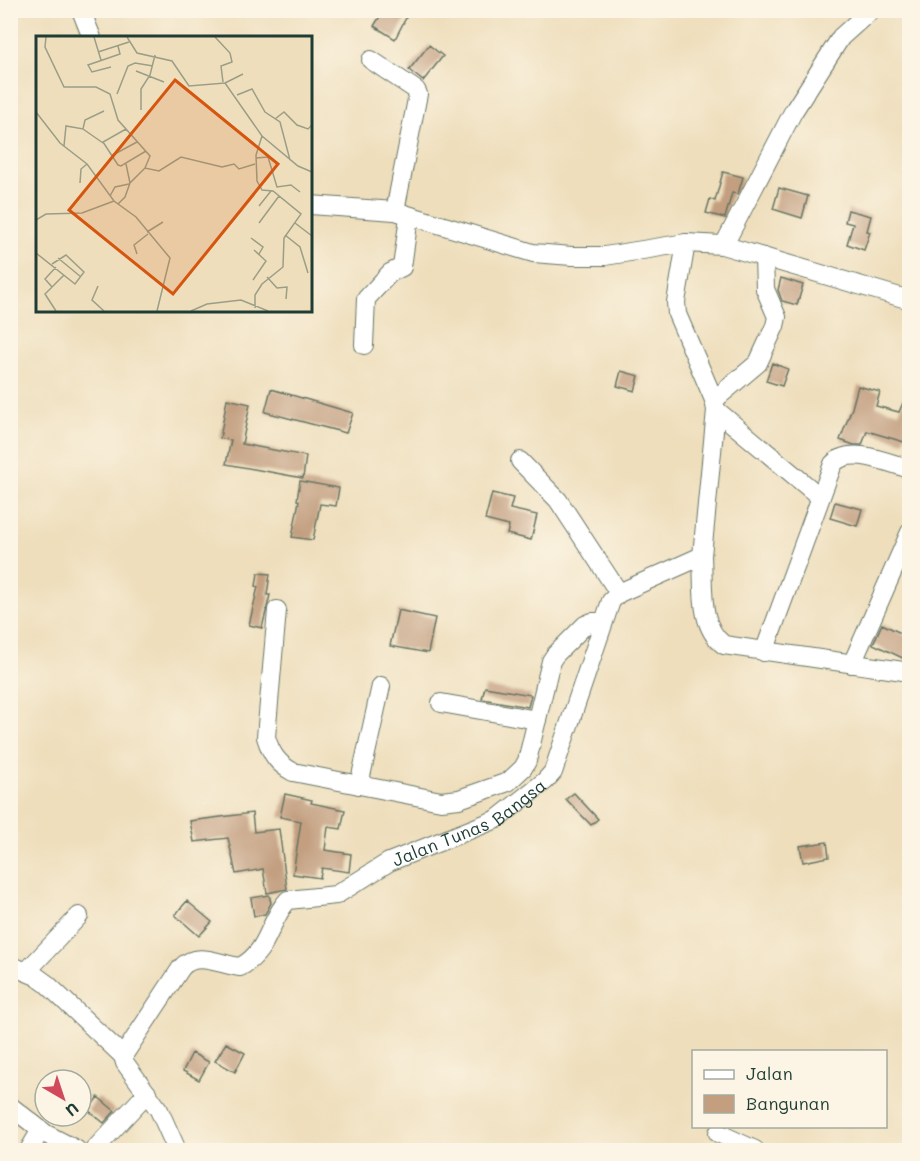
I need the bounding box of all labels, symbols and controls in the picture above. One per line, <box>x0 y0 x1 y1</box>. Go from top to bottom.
inset map <box>36 36 312 312</box>
street label: Jalan Tunas Bangsa <box>388 773 551 872</box>
legend <box>692 1050 887 1128</box>
text: Jalan <box>746 1061 793 1085</box>
north arrow <box>33 1068 93 1128</box>
text: Bangunan <box>746 1091 830 1115</box>
text: U <box>62 1098 84 1122</box>

